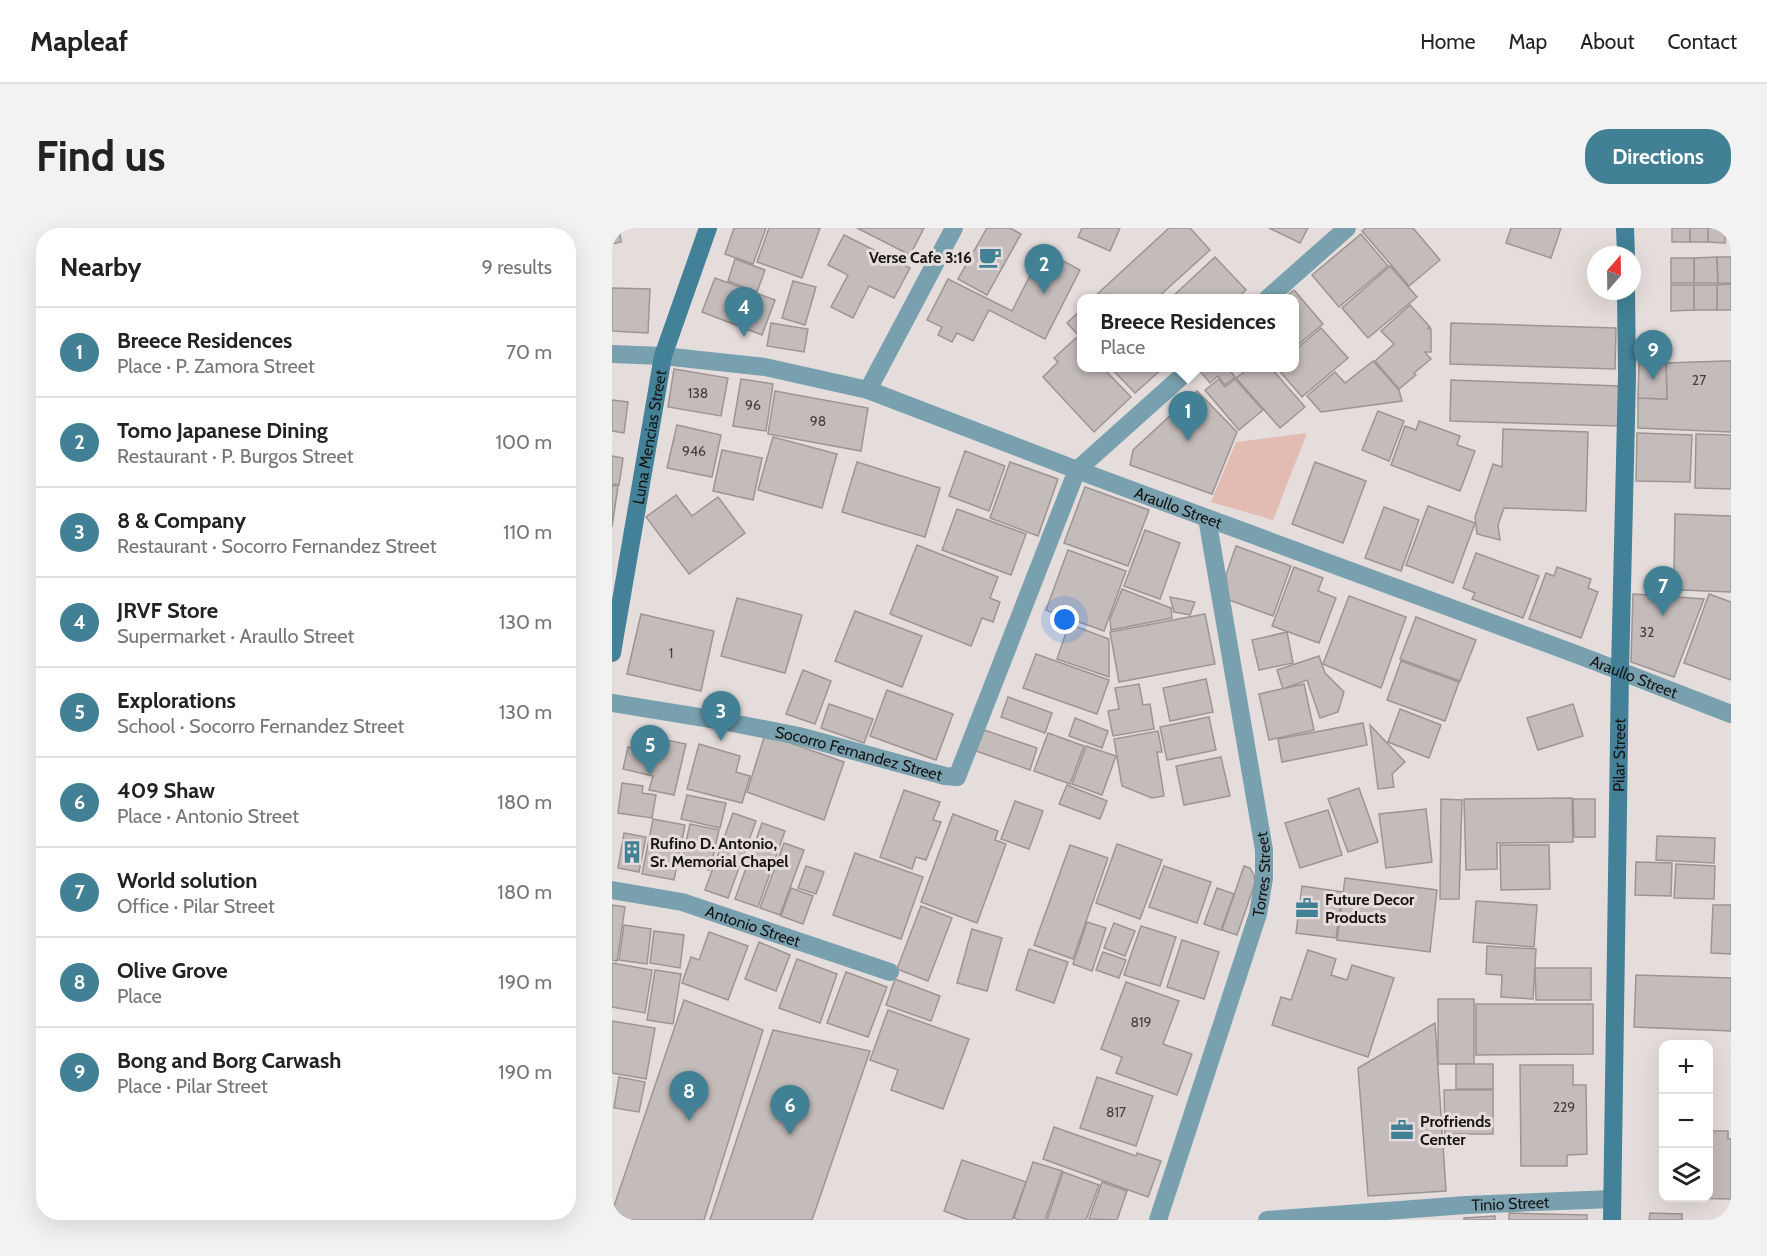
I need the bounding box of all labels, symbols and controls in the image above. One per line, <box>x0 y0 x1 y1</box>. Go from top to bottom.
text: Mapleaf <box>30 24 128 58</box>
text: Home <box>1420 29 1476 54</box>
text: Map <box>1509 29 1547 54</box>
text: About <box>1580 29 1634 54</box>
text: Contact <box>1667 29 1737 54</box>
button: Directions <box>1585 129 1731 184</box>
text: Find us <box>36 130 165 182</box>
cafe icon: Verse Cafe 3:16 <box>977 244 1003 270</box>
pin: 2 <box>1024 244 1064 294</box>
north arrow <box>1587 246 1641 300</box>
place label: Verse Cafe 3:16 <box>869 248 972 267</box>
text: Nearby <box>60 251 141 283</box>
text: 9 results <box>481 255 552 279</box>
pin: 4 <box>724 288 764 337</box>
popup <box>1077 294 1299 372</box>
text: Breece Residences <box>1100 308 1276 335</box>
text: Breece Residences <box>117 327 292 354</box>
pin: 9 <box>1634 330 1672 380</box>
text: Place <box>1100 335 1145 359</box>
text: 1 <box>76 340 83 364</box>
text: 70 m <box>506 340 552 364</box>
text: Place · P. Zamora Street <box>117 354 315 378</box>
street label: Luna Mencias Street <box>628 368 670 506</box>
house number: 27 <box>1692 371 1706 389</box>
house number: 138 <box>688 384 708 402</box>
pin: 1 <box>1168 392 1208 441</box>
house number: 96 <box>745 396 761 414</box>
house number: 98 <box>810 412 826 430</box>
text: Tomo Japanese Dining <box>117 417 328 444</box>
text: 2 <box>74 430 85 454</box>
text: 100 m <box>496 430 552 454</box>
house number: 946 <box>682 442 706 460</box>
text: Restaurant · P. Burgos Street <box>117 444 353 468</box>
street label: Araullo Street <box>1132 483 1225 532</box>
text: 8 & Company <box>117 507 246 534</box>
text: 3 <box>74 520 85 544</box>
text: 110 m <box>503 520 552 544</box>
text: Restaurant · Socorro Fernandez Street <box>117 534 437 558</box>
pin: 7 <box>1644 566 1682 616</box>
text: JRVF Store <box>117 597 218 624</box>
your location <box>1050 605 1079 634</box>
text: 4 <box>73 610 86 634</box>
text: 130 m <box>499 610 552 634</box>
house number: 32 <box>1640 623 1654 641</box>
text: Supermarket · Araullo Street <box>117 624 354 648</box>
house number: 1 <box>669 644 673 662</box>
street label: Araullo Street <box>1588 651 1681 702</box>
text: Explorations <box>117 687 236 714</box>
pin: 3 <box>702 692 740 741</box>
text: 5 <box>74 700 85 724</box>
text: 130 m <box>499 700 552 724</box>
text: School · Socorro Fernandez Street <box>117 714 404 738</box>
street label: Pilar Street <box>1609 717 1629 792</box>
street label: Socorro Fernandez Street <box>773 722 945 785</box>
pin: 5 <box>630 726 669 775</box>
text: 409 Shaw <box>117 777 215 804</box>
text: 6 <box>74 790 85 814</box>
text: 180 m <box>497 790 552 814</box>
text: Place · Antonio Street <box>117 804 299 828</box>
street label: Torres Street <box>1248 830 1274 918</box>
place label: Rufino D. Antonio, Sr. Memorial Chapel <box>650 834 789 871</box>
building icon: Rufino D. Antonio, Sr. Memorial Chapel <box>619 839 645 865</box>
text: World solution <box>117 867 258 894</box>
text: 7 <box>74 880 85 904</box>
text: 180 m <box>497 880 552 904</box>
place label: Future Decor Products <box>1325 890 1415 927</box>
text: Office · Pilar Street <box>117 894 275 918</box>
office icon: Future Decor Products <box>1294 895 1320 921</box>
street label: Antonio Street <box>703 901 803 951</box>
text: Olive Grove <box>117 957 228 984</box>
text: 8 <box>73 970 86 994</box>
text: 190 m <box>498 970 552 994</box>
text: Place <box>117 984 162 1008</box>
house number: 819 <box>1131 1013 1152 1031</box>
map controls <box>1659 1040 1713 1202</box>
button: + <box>1659 1040 1713 1094</box>
text: Bong and Borg Carwash <box>117 1047 341 1074</box>
text: 9 <box>74 1060 85 1084</box>
text: 190 m <box>498 1060 552 1084</box>
pin: 8 <box>670 1072 709 1121</box>
text: Place · Pilar Street <box>117 1074 268 1098</box>
pin: 6 <box>770 1086 810 1135</box>
button: − <box>1659 1094 1713 1148</box>
house number: 229 <box>1553 1098 1575 1116</box>
house number: 817 <box>1106 1103 1126 1121</box>
place label: Profriends Center <box>1420 1112 1491 1149</box>
office icon: Profriends Center <box>1389 1117 1415 1143</box>
button: layers <box>1659 1148 1713 1202</box>
street label: Tinio Street <box>1471 1192 1550 1214</box>

